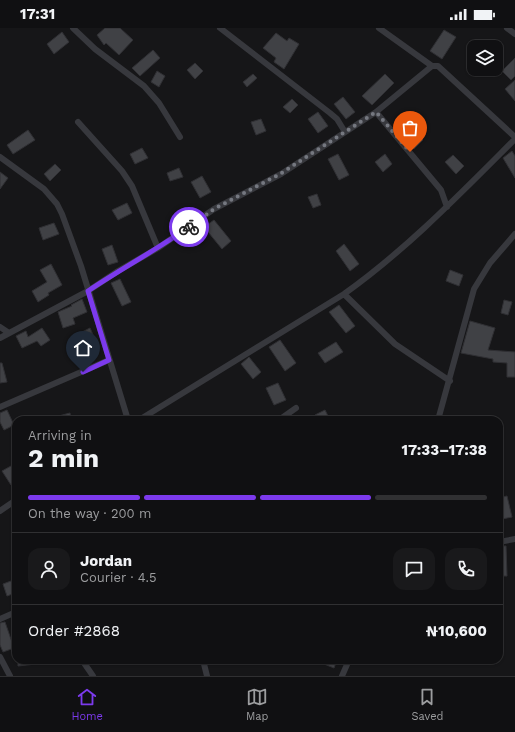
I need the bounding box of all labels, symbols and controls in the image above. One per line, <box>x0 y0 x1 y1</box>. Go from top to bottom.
text: 17:31 <box>20 5 55 23</box>
map controls <box>467 40 503 76</box>
button: layers <box>467 40 503 76</box>
pin <box>393 111 427 152</box>
icon: bag <box>399 117 421 139</box>
courier <box>169 207 209 247</box>
icon: bike <box>178 216 200 238</box>
pin <box>66 331 100 372</box>
icon: home <box>72 337 94 359</box>
text: Arriving in <box>28 428 92 443</box>
text: 17:33–17:38 <box>401 441 487 459</box>
text: 2 min <box>28 443 99 473</box>
text: On the way · 200 m <box>28 506 152 521</box>
button: person <box>28 548 70 590</box>
button: chat <box>393 548 435 590</box>
button: phone <box>445 548 487 590</box>
text: Jordan <box>80 552 132 570</box>
text: Courier · 4.5 <box>80 570 157 585</box>
text: Order #2868 <box>28 622 120 640</box>
text: ₦10,600 <box>426 622 487 640</box>
tab: Home <box>72 686 103 723</box>
tab: Map <box>246 686 268 723</box>
tab: Saved <box>411 686 443 723</box>

